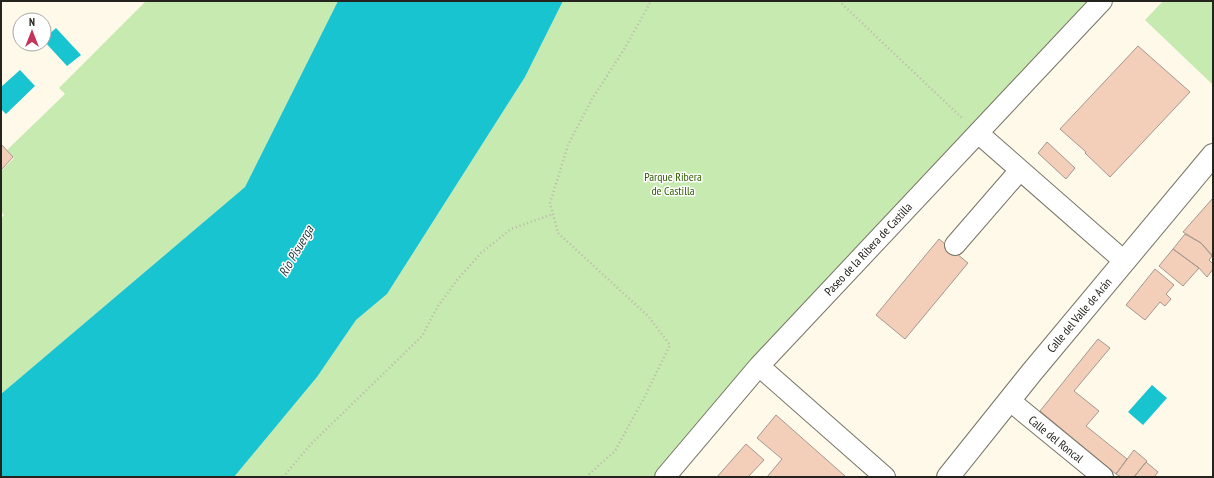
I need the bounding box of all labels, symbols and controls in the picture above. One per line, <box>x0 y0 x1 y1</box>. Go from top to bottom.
north arrow <box>12 12 52 52</box>
text: N <box>29 15 35 29</box>
park label: Parque Ribera de Castilla <box>644 169 702 198</box>
street label: Paseo de la Ribera de Castilla <box>821 199 915 299</box>
water label: Río Pisuerga <box>275 222 318 279</box>
street label: Calle del Valle de Arán <box>1043 275 1115 355</box>
street label: Calle del Roncal <box>1026 412 1087 466</box>

